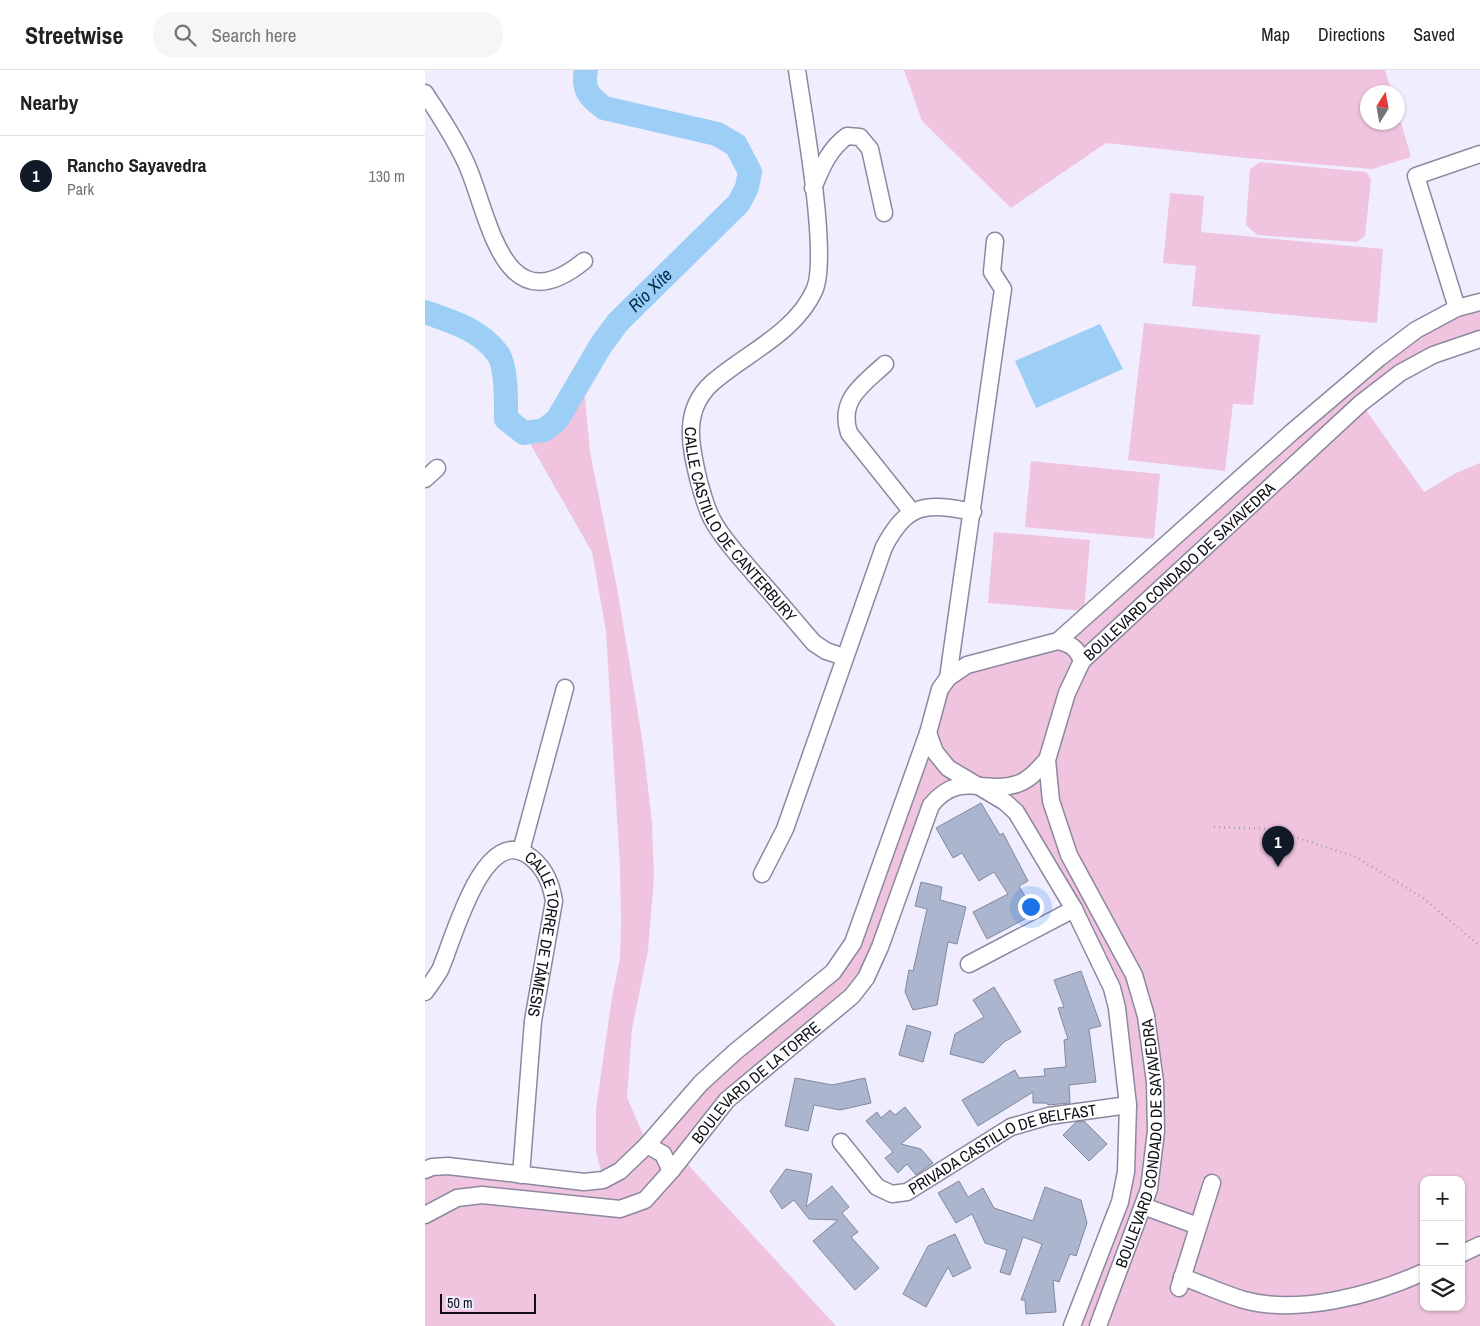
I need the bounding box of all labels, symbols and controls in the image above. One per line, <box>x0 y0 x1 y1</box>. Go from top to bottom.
search box <box>153 12 503 57</box>
text: Streetwise <box>25 19 123 51</box>
icon: search <box>171 21 199 49</box>
text: Search here <box>211 22 296 48</box>
text: Map <box>1261 22 1290 47</box>
text: Directions <box>1318 22 1385 47</box>
text: Saved <box>1413 22 1455 47</box>
north arrow <box>1360 85 1405 130</box>
text: Nearby <box>20 88 78 117</box>
text: Rancho Sayavedra <box>67 152 206 178</box>
text: 1 <box>32 165 40 187</box>
text: 130 m <box>369 165 405 187</box>
text: Park <box>67 178 94 200</box>
water label: Rio Xite <box>622 262 678 318</box>
street label: CALLE CASTILLO DE CANTERBURY <box>680 427 802 626</box>
street label: BOULEVARD CONDADO DE SAYAVEDRA <box>1078 477 1280 665</box>
pin: 1 <box>1262 826 1294 867</box>
street label: CALLE TORRE DE TÁMESIS <box>520 846 565 1019</box>
your location <box>1018 894 1044 920</box>
street label: BOULEVARD DE LA TORRE <box>686 1016 825 1148</box>
street label: BOULEVARD CONDADO DE SAYAVEDRA <box>1110 1018 1167 1271</box>
street label: PRIVADA CASTILLO DE BELFAST <box>904 1099 1098 1199</box>
map controls <box>1420 1176 1465 1311</box>
button: + <box>1420 1176 1465 1221</box>
button: − <box>1420 1221 1465 1266</box>
button: layers <box>1420 1266 1465 1311</box>
scale bar <box>440 1291 536 1314</box>
text: 50 m <box>447 1294 473 1312</box>

